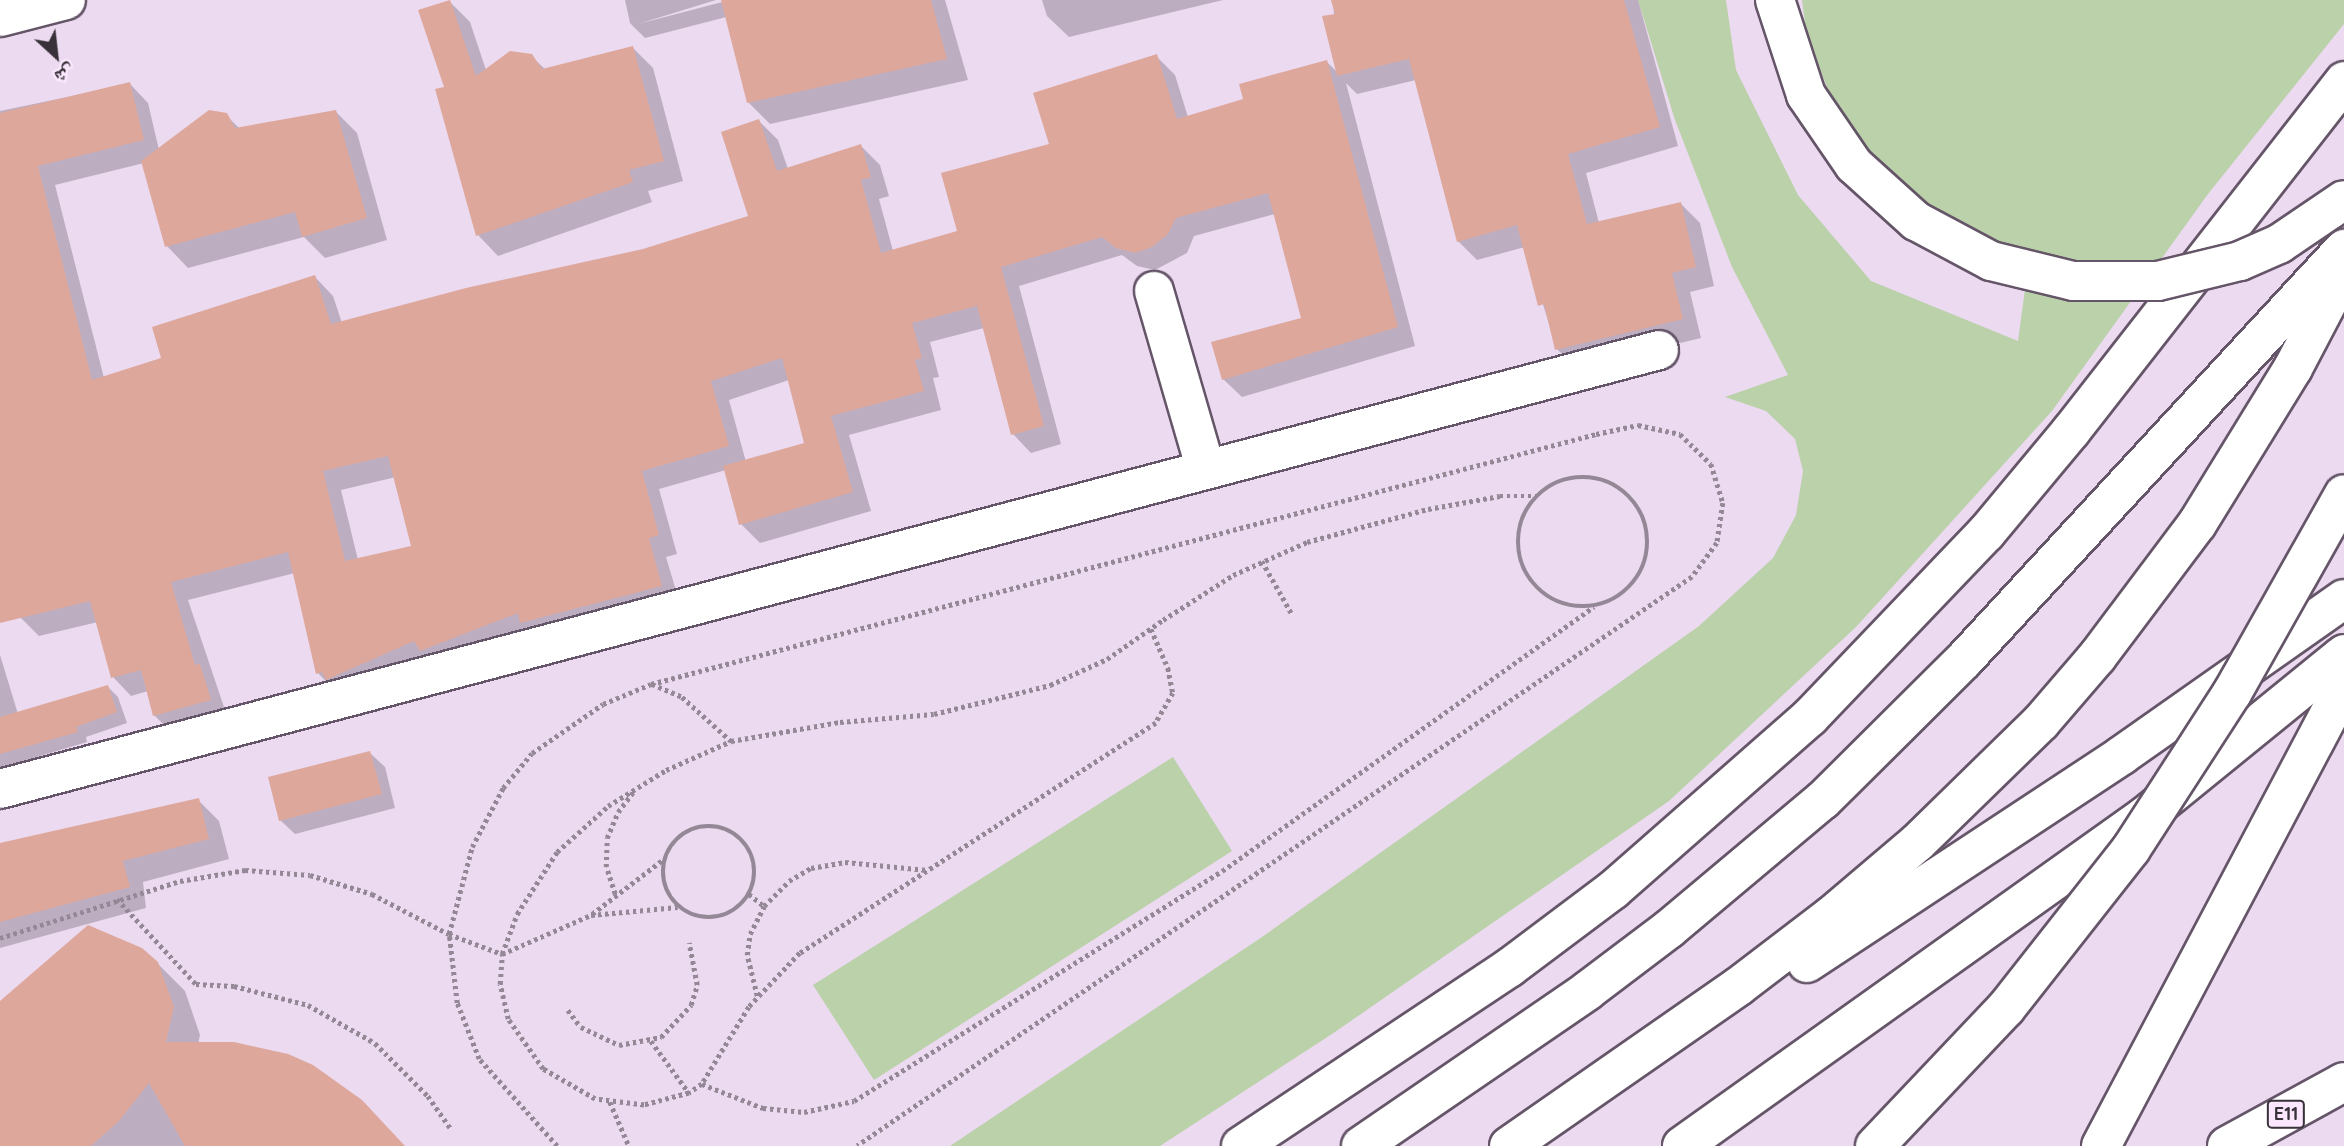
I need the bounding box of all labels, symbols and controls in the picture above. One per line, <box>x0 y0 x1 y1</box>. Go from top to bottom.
north arrow <box>21 21 91 91</box>
text: ش <box>51 59 80 90</box>
road number: E11 <box>2267 1100 2305 1128</box>

